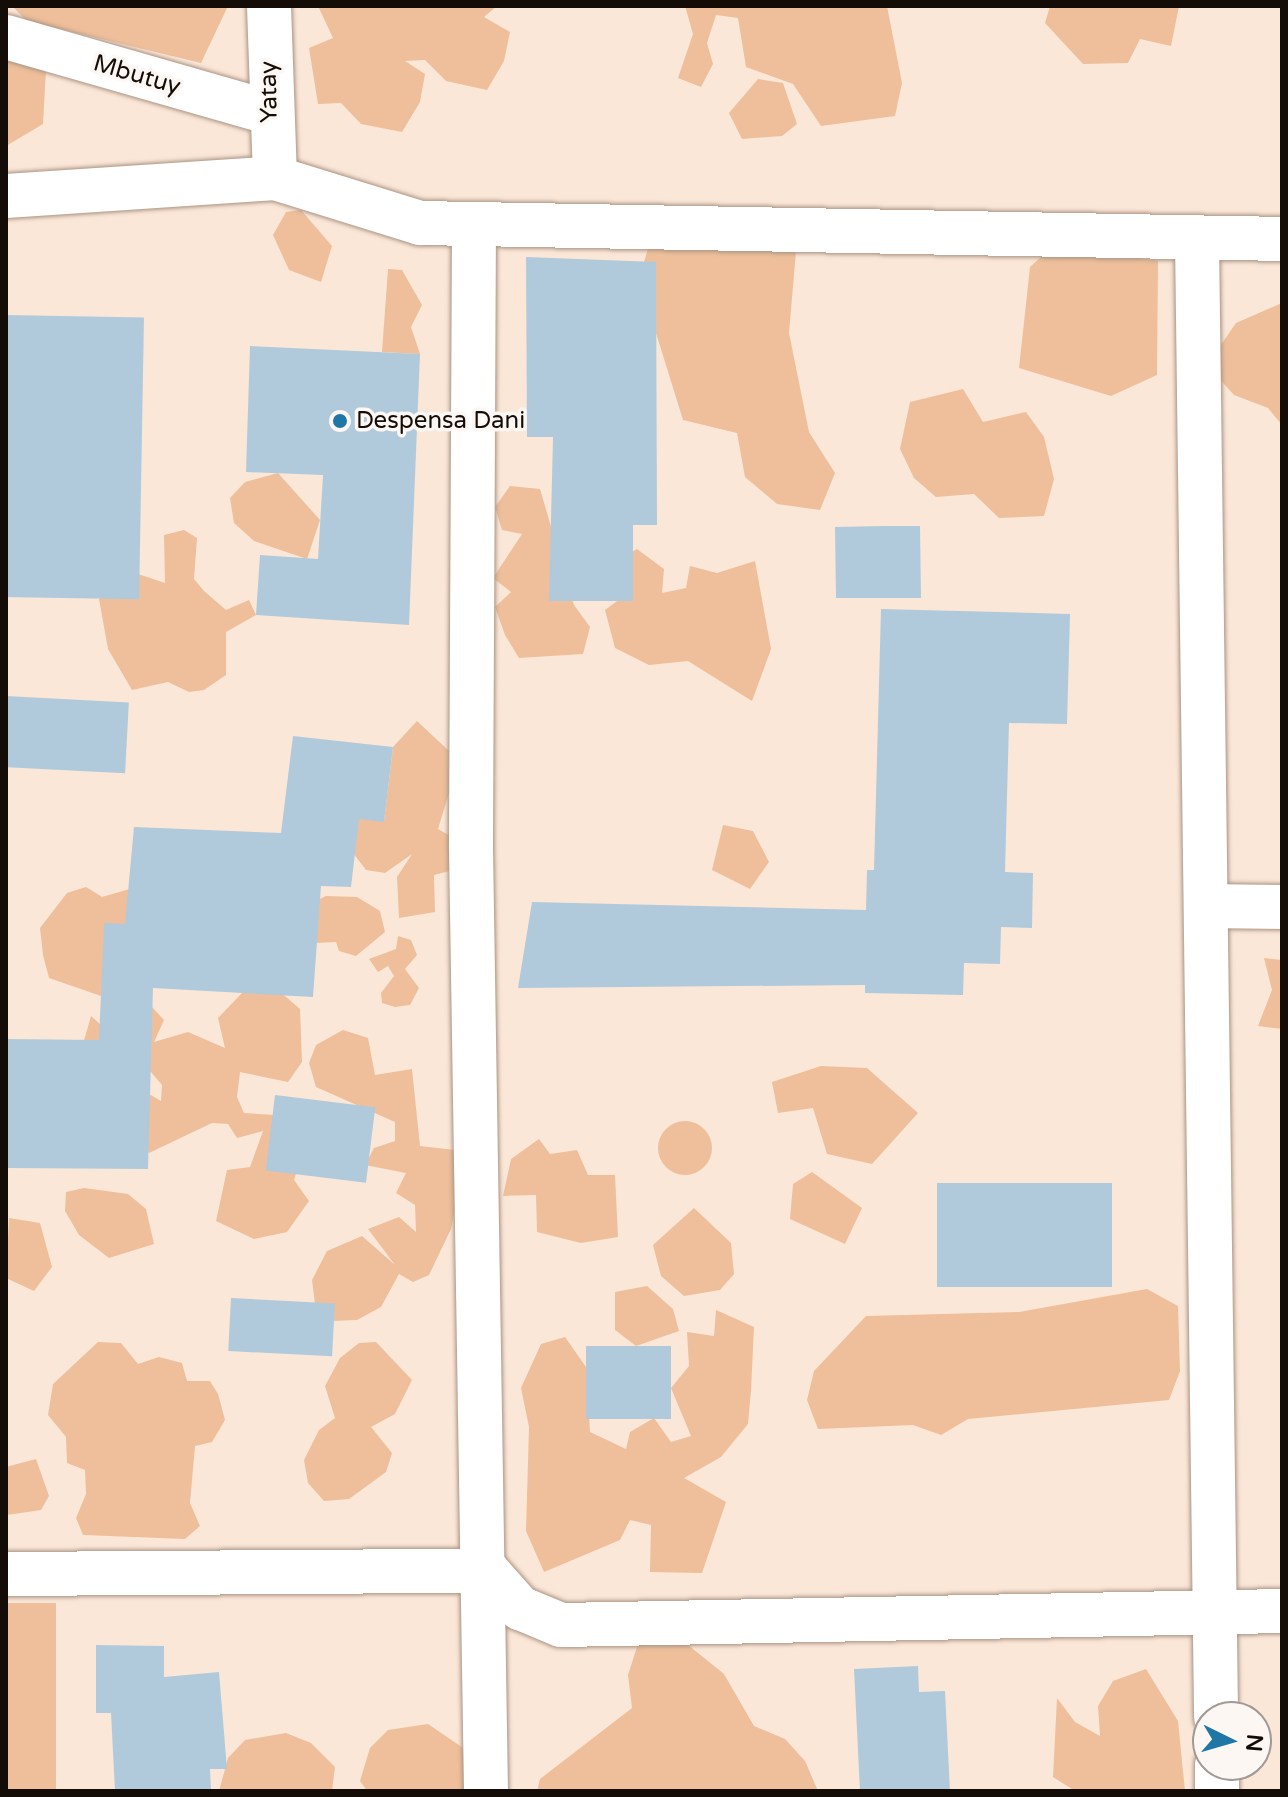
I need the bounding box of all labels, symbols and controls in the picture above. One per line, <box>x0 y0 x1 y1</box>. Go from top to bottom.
street label: Mbutuy <box>90 49 184 101</box>
street label: Yatay <box>254 61 284 123</box>
place label: Despensa Dani <box>356 407 525 435</box>
marker: Despensa Dani <box>331 412 349 430</box>
north arrow <box>1192 1701 1272 1781</box>
text: N <box>1240 1733 1268 1753</box>

